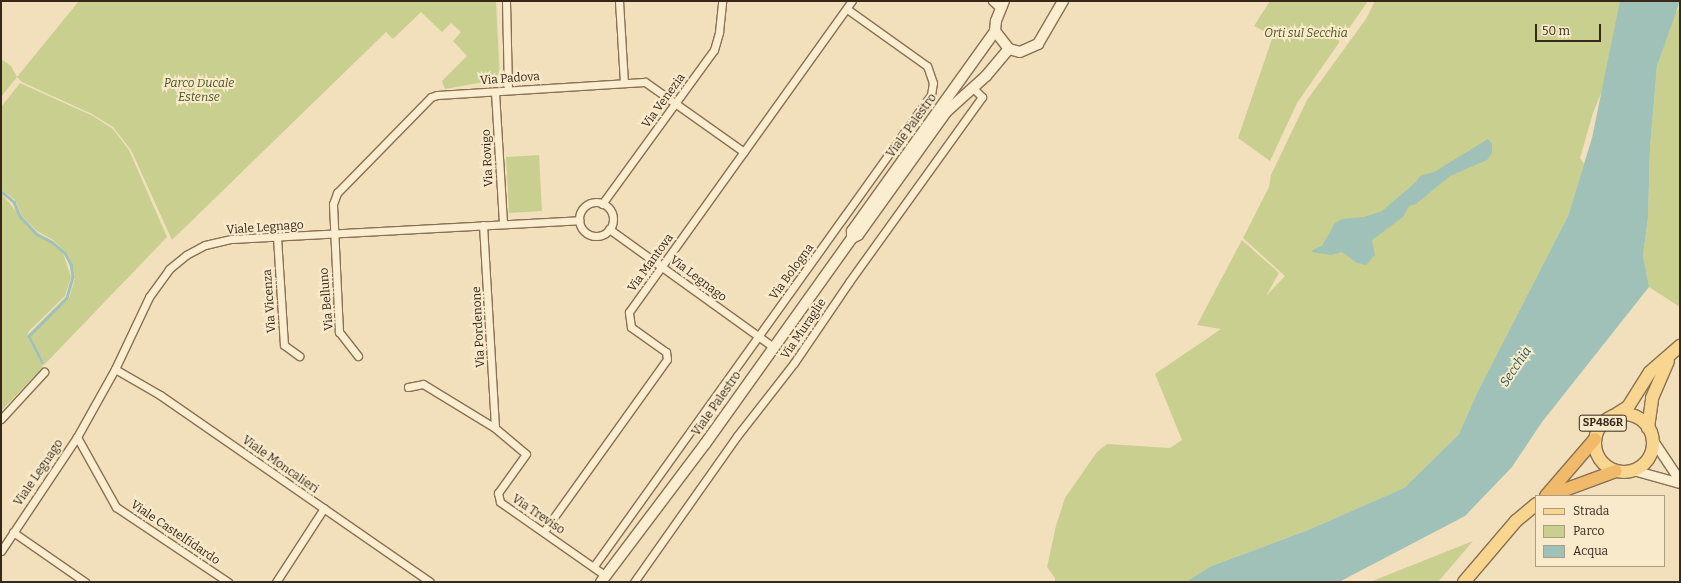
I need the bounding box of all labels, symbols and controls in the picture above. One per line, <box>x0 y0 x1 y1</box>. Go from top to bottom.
scale bar <box>1537 16 1603 42</box>
text: 50 m <box>1542 24 1570 38</box>
park label: Orti sul Secchia <box>1264 27 1348 41</box>
street label: Via Padova <box>480 70 540 88</box>
street label: Via Venezia <box>639 71 689 131</box>
park label: Parco Ducale Estense <box>164 77 234 105</box>
street label: Viale Palestro <box>884 91 940 161</box>
street label: Via Rovigo <box>479 129 497 187</box>
street label: Viale Legnago <box>226 218 304 238</box>
street label: Via Mantova <box>625 231 677 295</box>
street label: Via Bologna <box>767 241 817 303</box>
street label: Via Legnago <box>667 253 729 305</box>
street label: Via Belluno <box>317 267 337 331</box>
street label: Via Vicenza <box>261 269 279 333</box>
street label: Via Pordenone <box>470 286 488 368</box>
street label: Via Muraglie <box>778 296 830 362</box>
water label: Secchia <box>1497 344 1535 390</box>
street label: Viale Palestro <box>689 369 745 439</box>
road number: SP486R <box>1578 414 1628 432</box>
street label: Viale Moncalieri <box>239 433 321 497</box>
street label: Viale Legnago <box>11 437 67 509</box>
street label: Via Treviso <box>509 492 567 538</box>
legend <box>1535 495 1665 567</box>
street label: Viale Castelfidardo <box>128 498 222 568</box>
text: Strada <box>1573 504 1609 518</box>
text: Parco <box>1573 524 1604 538</box>
text: Acqua <box>1573 544 1608 558</box>

